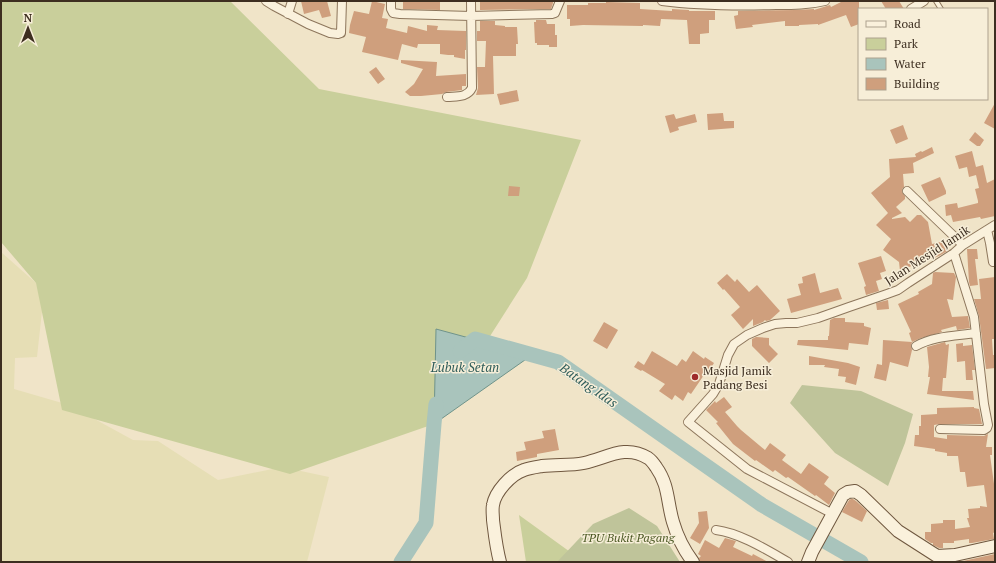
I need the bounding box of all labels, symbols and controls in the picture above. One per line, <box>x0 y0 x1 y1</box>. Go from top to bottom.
north arrow <box>8 8 48 48</box>
legend <box>858 8 988 100</box>
text: N <box>24 11 33 25</box>
text: Road <box>894 16 921 31</box>
text: Park <box>894 36 919 51</box>
text: Water <box>894 56 926 71</box>
text: Building <box>894 76 940 91</box>
street label: Jalan Mesjid Jamik <box>882 221 973 288</box>
water label: Lubuk Setan <box>430 358 499 376</box>
water label: Batang Idas <box>556 358 622 412</box>
place label: Masjid Jamik Padang Besi <box>703 363 772 392</box>
marker: Masjid Jamik Padang Besi <box>690 372 700 382</box>
park label: TPU Bukit Pagang <box>581 530 676 545</box>

